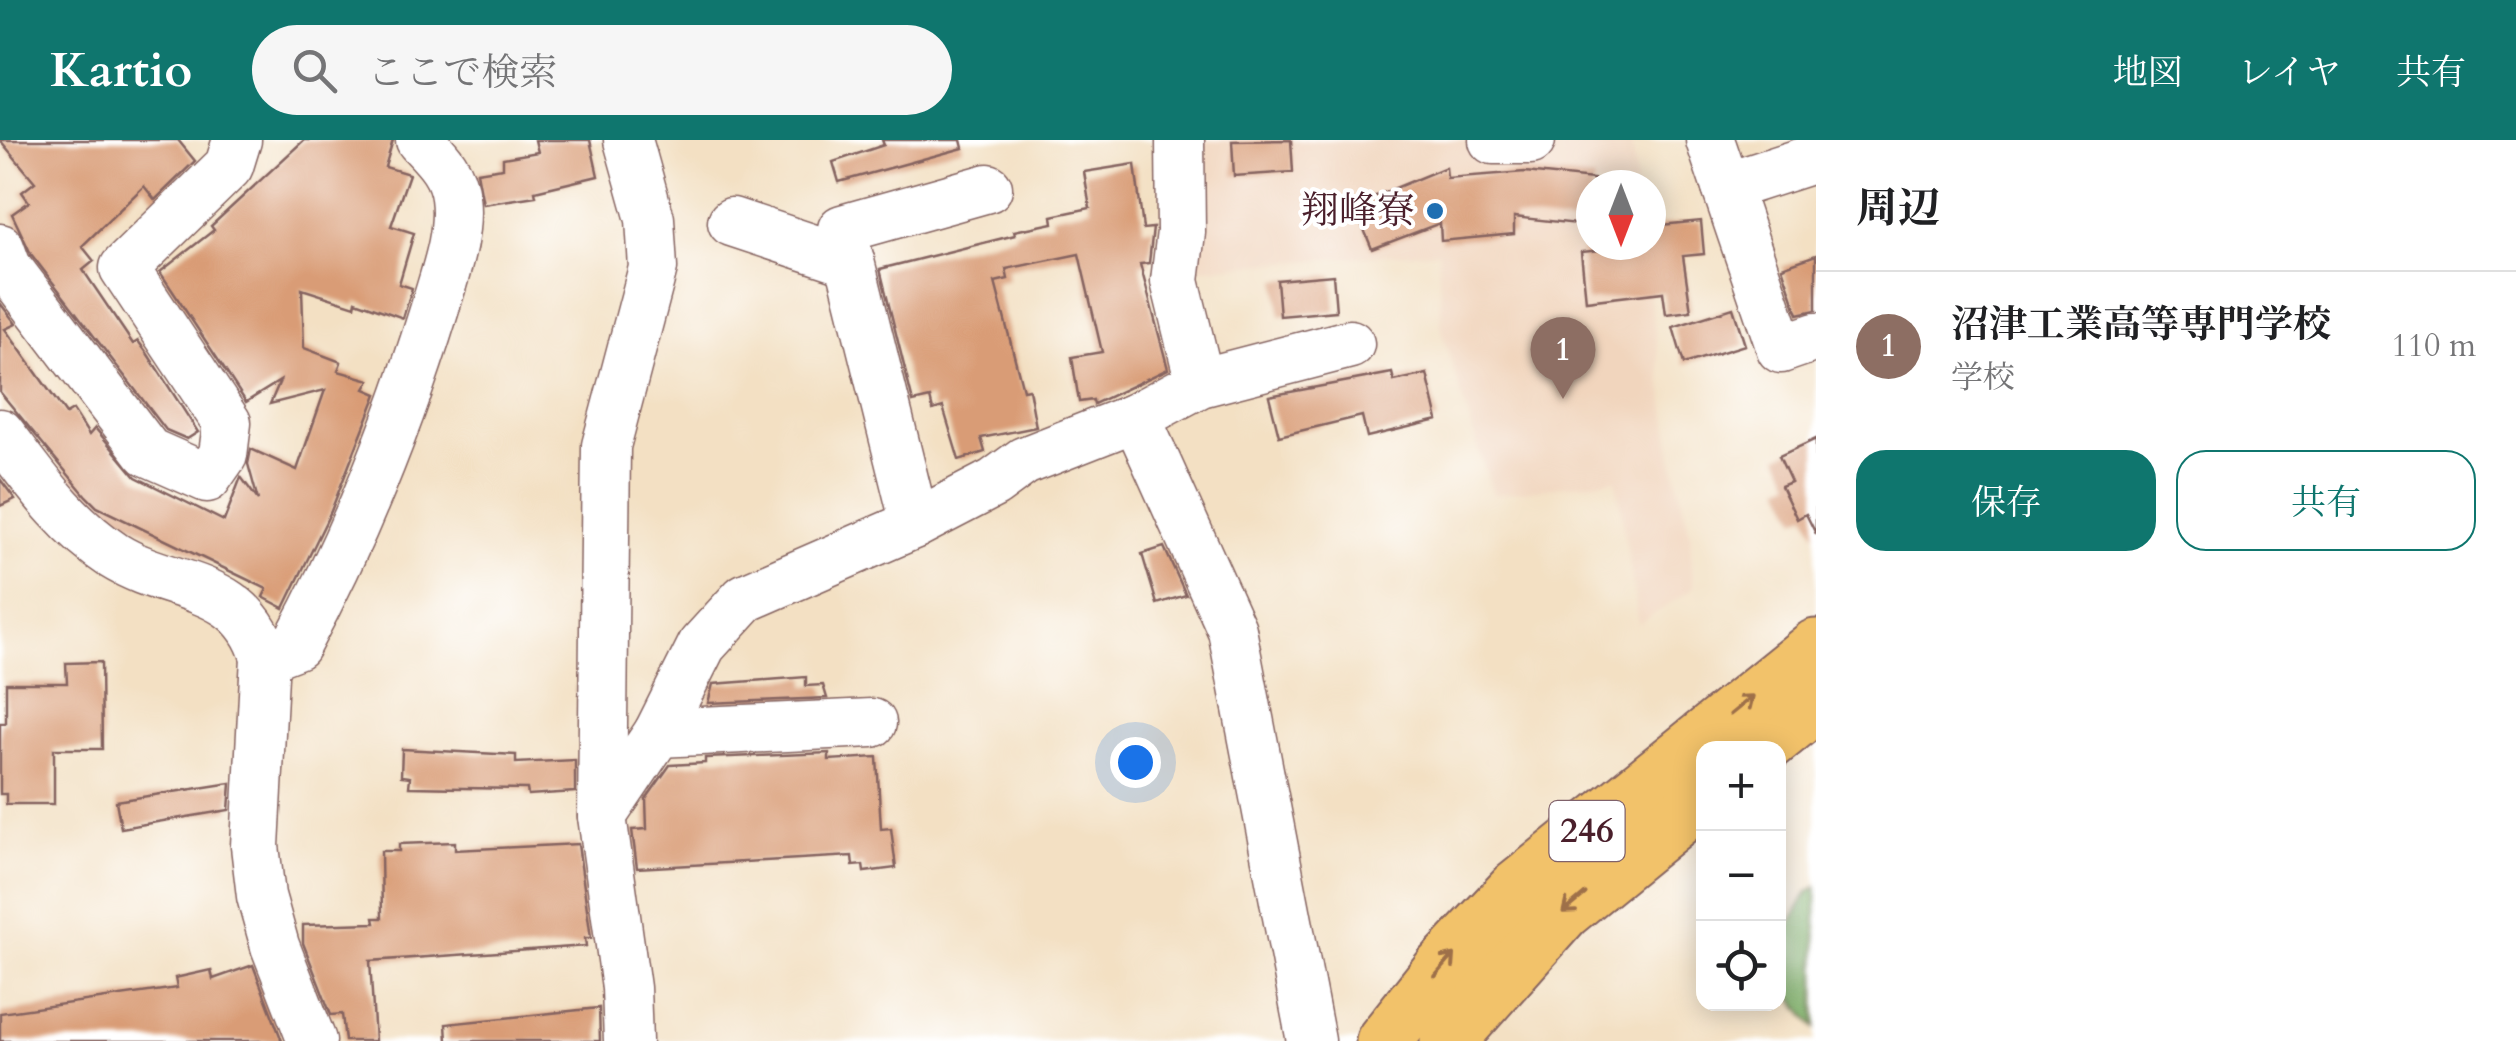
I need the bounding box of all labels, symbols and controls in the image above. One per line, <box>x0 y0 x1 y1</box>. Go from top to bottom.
search box <box>252 25 952 115</box>
text: Kartio <box>50 38 192 103</box>
icon: search <box>287 43 342 98</box>
text: ここで検索 <box>367 47 557 99</box>
text: 地図 <box>2113 49 2183 97</box>
text: レイヤ <box>2238 49 2341 97</box>
text: 共有 <box>2396 49 2466 97</box>
north arrow <box>1576 170 1666 260</box>
text: 周辺 <box>1856 180 1940 237</box>
place label: 翔峰寮 <box>1301 185 1415 237</box>
marker: 翔峰寮 <box>1424 200 1446 222</box>
text: 沼津工業高等専門学校 <box>1951 299 2331 351</box>
pin: 1 <box>1530 316 1596 399</box>
text: 1 <box>1880 324 1897 368</box>
text: 110 m <box>2391 324 2476 368</box>
text: 学校 <box>1951 356 2015 400</box>
button: 保存 <box>1856 450 2156 551</box>
button: 共有 <box>2176 450 2476 551</box>
one-way arrow <box>1728 694 1754 716</box>
your location <box>1110 737 1161 788</box>
map controls <box>1696 741 1786 1011</box>
button: + <box>1696 741 1786 831</box>
road number: 246 <box>1550 801 1624 861</box>
button: − <box>1696 831 1786 921</box>
one-way arrow <box>1562 892 1588 914</box>
button: locate <box>1696 921 1786 1011</box>
one-way arrow <box>1434 953 1457 978</box>

